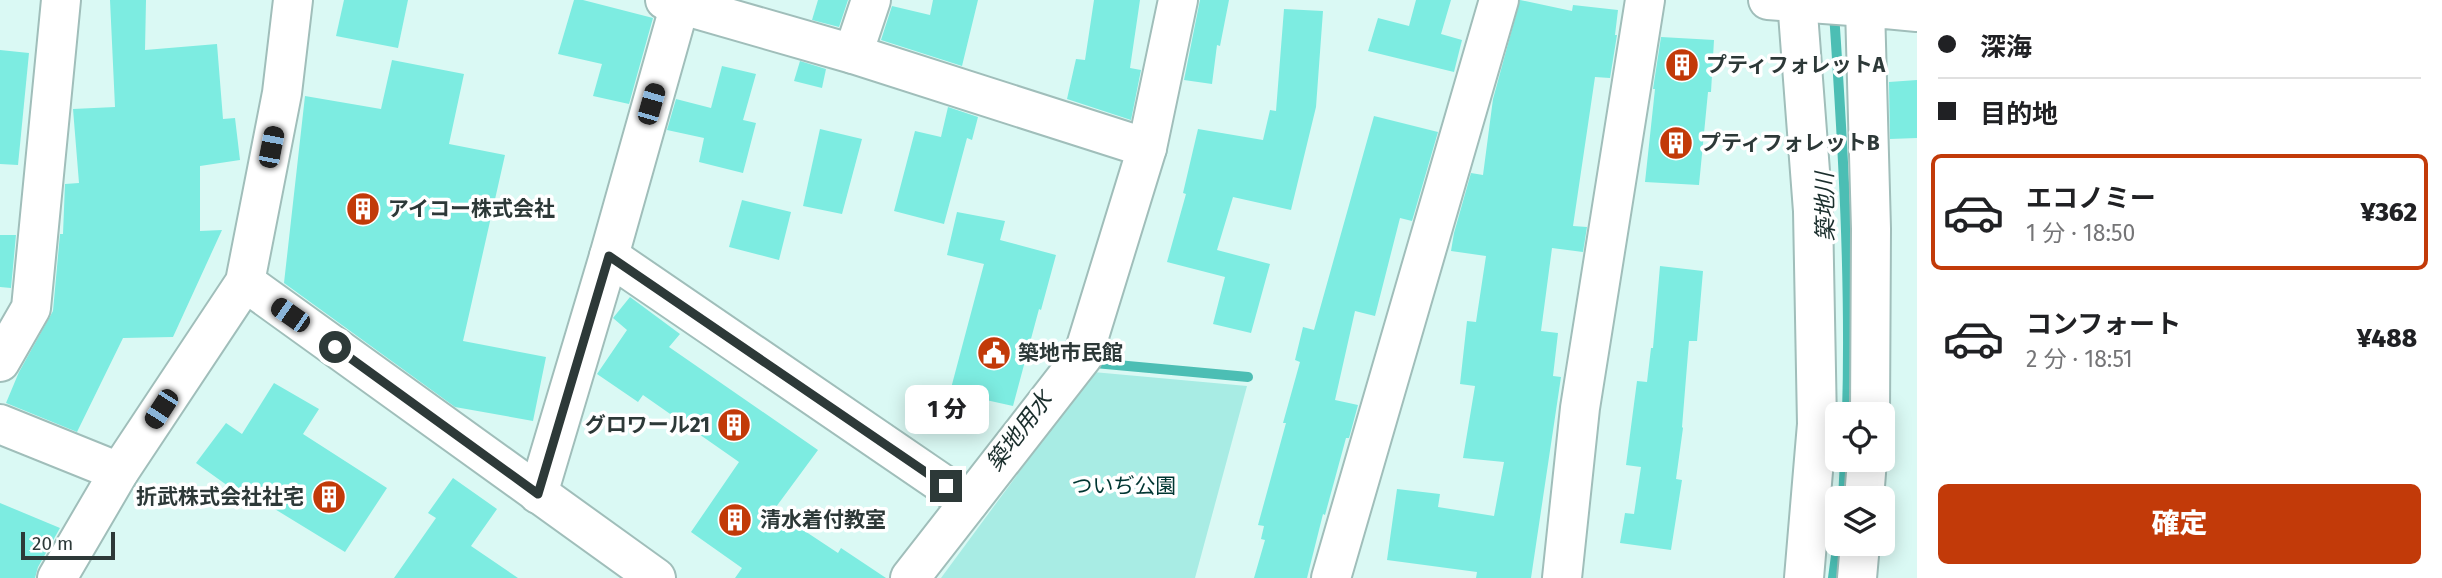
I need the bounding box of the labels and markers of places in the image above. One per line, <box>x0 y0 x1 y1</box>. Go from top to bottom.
building icon: プティフォレットA <box>1663 46 1701 84</box>
place label: プティフォレットA <box>1706 52 1886 78</box>
building icon: プティフォレットB <box>1657 124 1695 162</box>
place label: プティフォレットB <box>1700 130 1880 156</box>
building icon: アイコー株式会社 <box>344 190 382 228</box>
place label: アイコー株式会社 <box>388 196 555 222</box>
public building icon: 築地市民館 <box>975 334 1013 372</box>
place label: 築地市民館 <box>1018 340 1123 366</box>
building icon: グロワール21 <box>715 406 753 444</box>
place label: グロワール21 <box>585 412 710 438</box>
building icon: 折武株式会社社宅 <box>310 478 348 516</box>
place label: 折武株式会社社宅 <box>136 484 304 510</box>
building icon: 清水着付教室 <box>716 501 754 539</box>
place label: 清水着付教室 <box>760 507 886 533</box>

